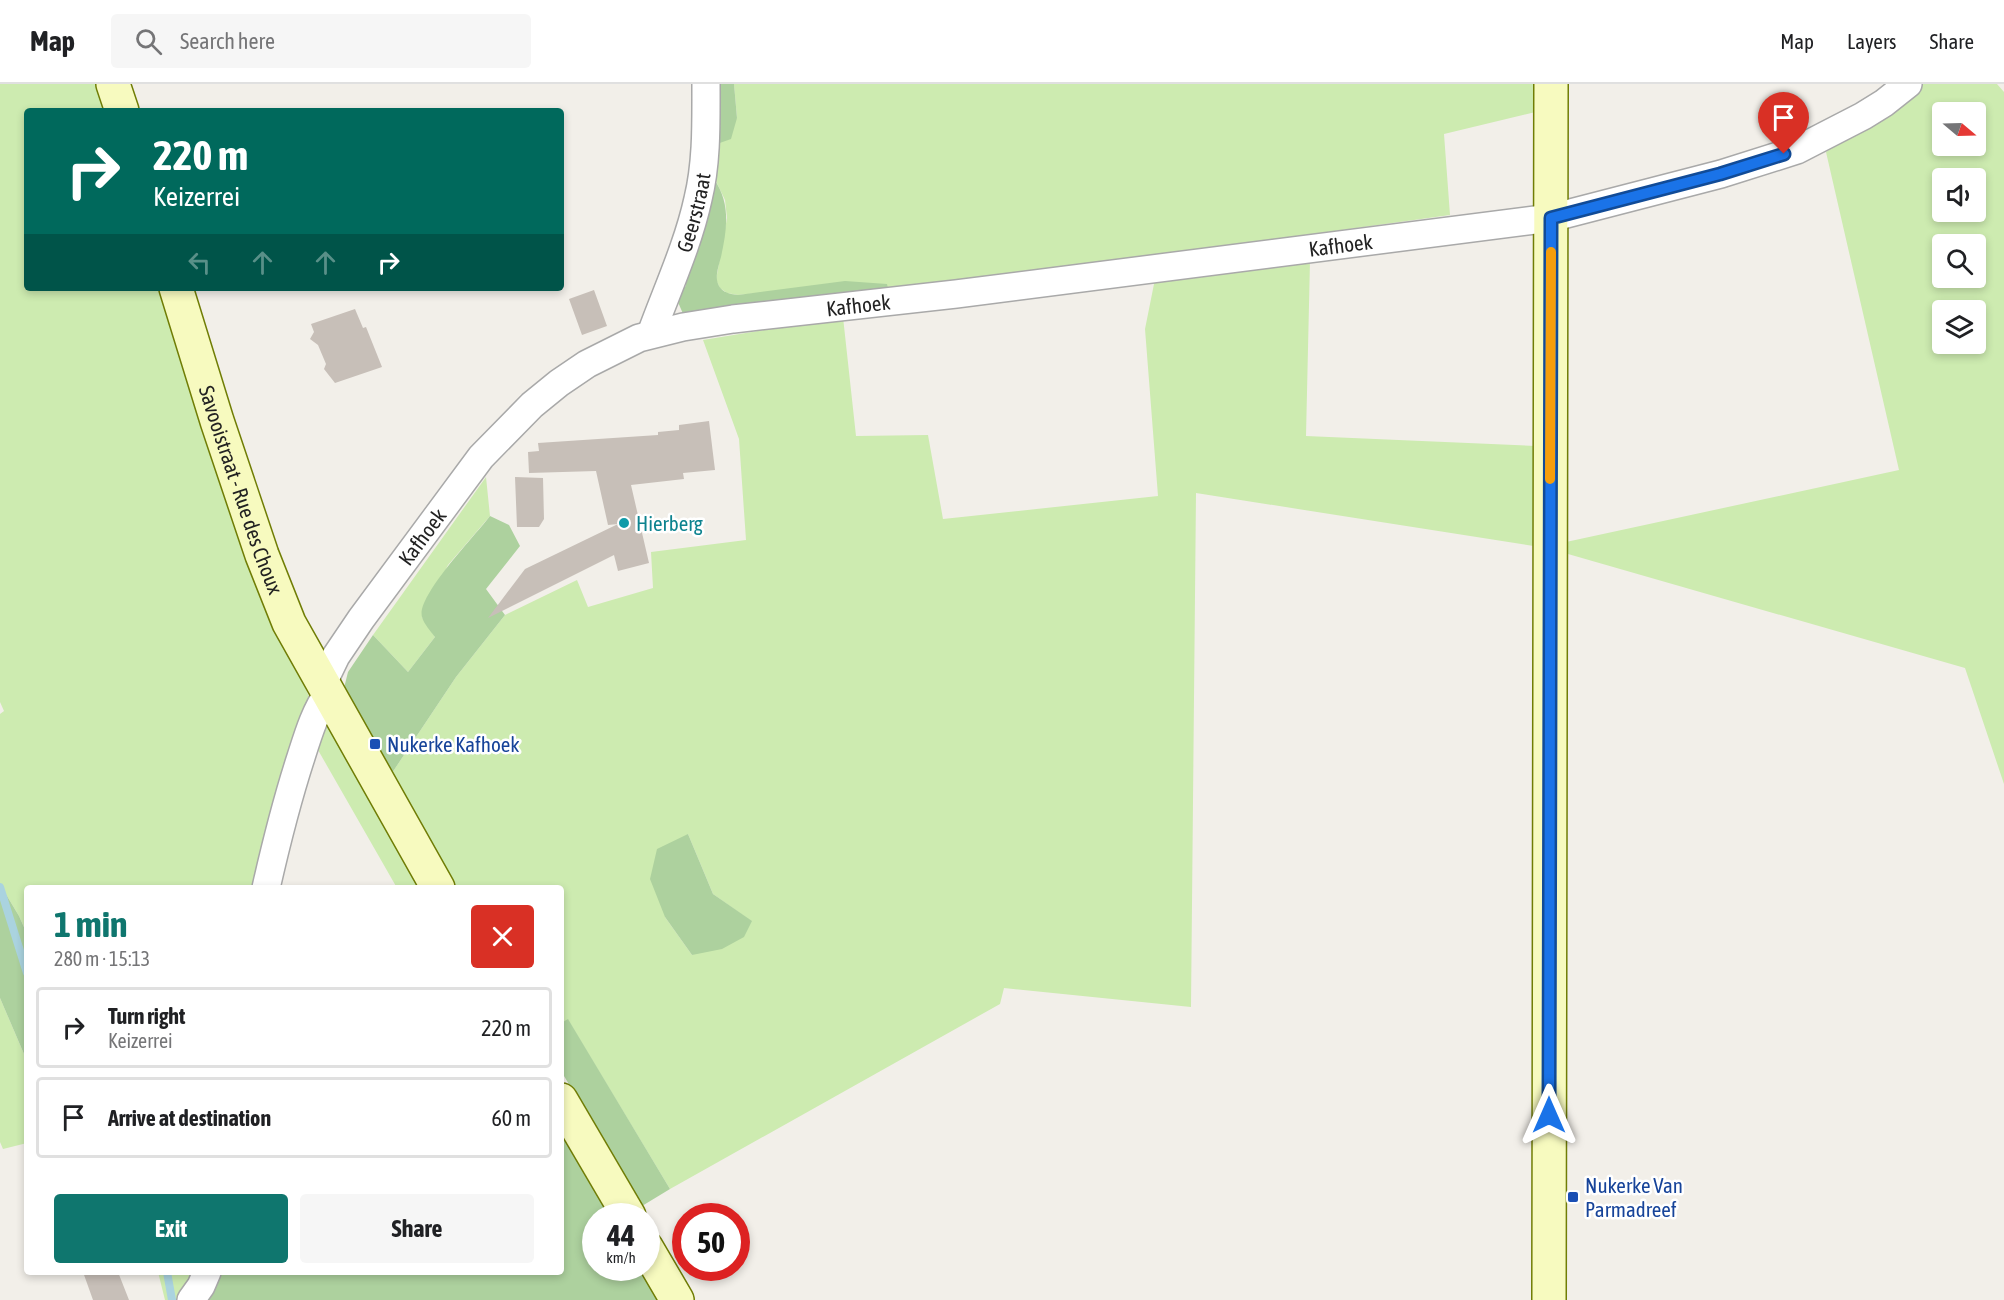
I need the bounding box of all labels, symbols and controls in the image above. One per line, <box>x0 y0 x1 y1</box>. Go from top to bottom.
search box <box>111 14 531 68</box>
text: Map <box>30 25 75 57</box>
icon: search <box>132 25 165 58</box>
text: Search here <box>180 28 275 54</box>
text: Map <box>1780 29 1814 53</box>
text: Layers <box>1847 29 1897 53</box>
text: Share <box>1930 29 1974 53</box>
pin <box>1758 92 1809 154</box>
icon: arrive <box>1767 101 1800 134</box>
north arrow <box>1932 102 1986 156</box>
map controls <box>1932 102 1986 354</box>
text: 220 m <box>153 131 248 179</box>
icon: right <box>54 132 132 210</box>
button: sound <box>1932 168 1986 222</box>
street label: Geerstraat <box>671 171 715 255</box>
text: Keizerrei <box>153 181 240 212</box>
street label: Kafhoek <box>1307 229 1374 261</box>
button: search <box>1932 234 1986 288</box>
icon: left <box>183 246 216 279</box>
icon: ahead <box>246 246 279 279</box>
icon: ahead <box>309 246 342 279</box>
icon: right <box>372 246 405 279</box>
street label: Kafhoek <box>825 289 892 320</box>
button: layers <box>1932 300 1986 354</box>
street label: Savooistraat - Rue des Choux <box>195 383 288 598</box>
street label: Kafhoek <box>393 504 451 570</box>
place label: Hierberg <box>636 511 703 535</box>
marker: Hierberg <box>617 516 631 530</box>
place label: Nukerke Kafhoek <box>387 732 520 756</box>
marker: Nukerke Kafhoek <box>368 737 382 751</box>
text: 1 min <box>54 903 128 945</box>
button: close <box>471 905 534 968</box>
text: 280 m · 15:13 <box>54 947 150 970</box>
text: Turn right <box>108 1003 185 1029</box>
icon: right <box>57 1011 90 1044</box>
text: 220 m <box>481 1015 531 1041</box>
text: Keizerrei <box>108 1029 173 1052</box>
position arrow <box>1517 1083 1581 1147</box>
icon: arrive <box>57 1101 90 1134</box>
text: Arrive at destination <box>108 1105 271 1131</box>
text: 60 m <box>491 1105 531 1131</box>
place label: Nukerke Van Parmadreef <box>1585 1173 1683 1221</box>
marker: Nukerke Van Parmadreef <box>1566 1190 1580 1204</box>
button: Exit <box>54 1194 288 1263</box>
button: Share <box>300 1194 534 1263</box>
speed limit sign: 50 <box>672 1203 750 1281</box>
text: 44 <box>607 1218 635 1252</box>
text: km/h <box>606 1249 636 1266</box>

